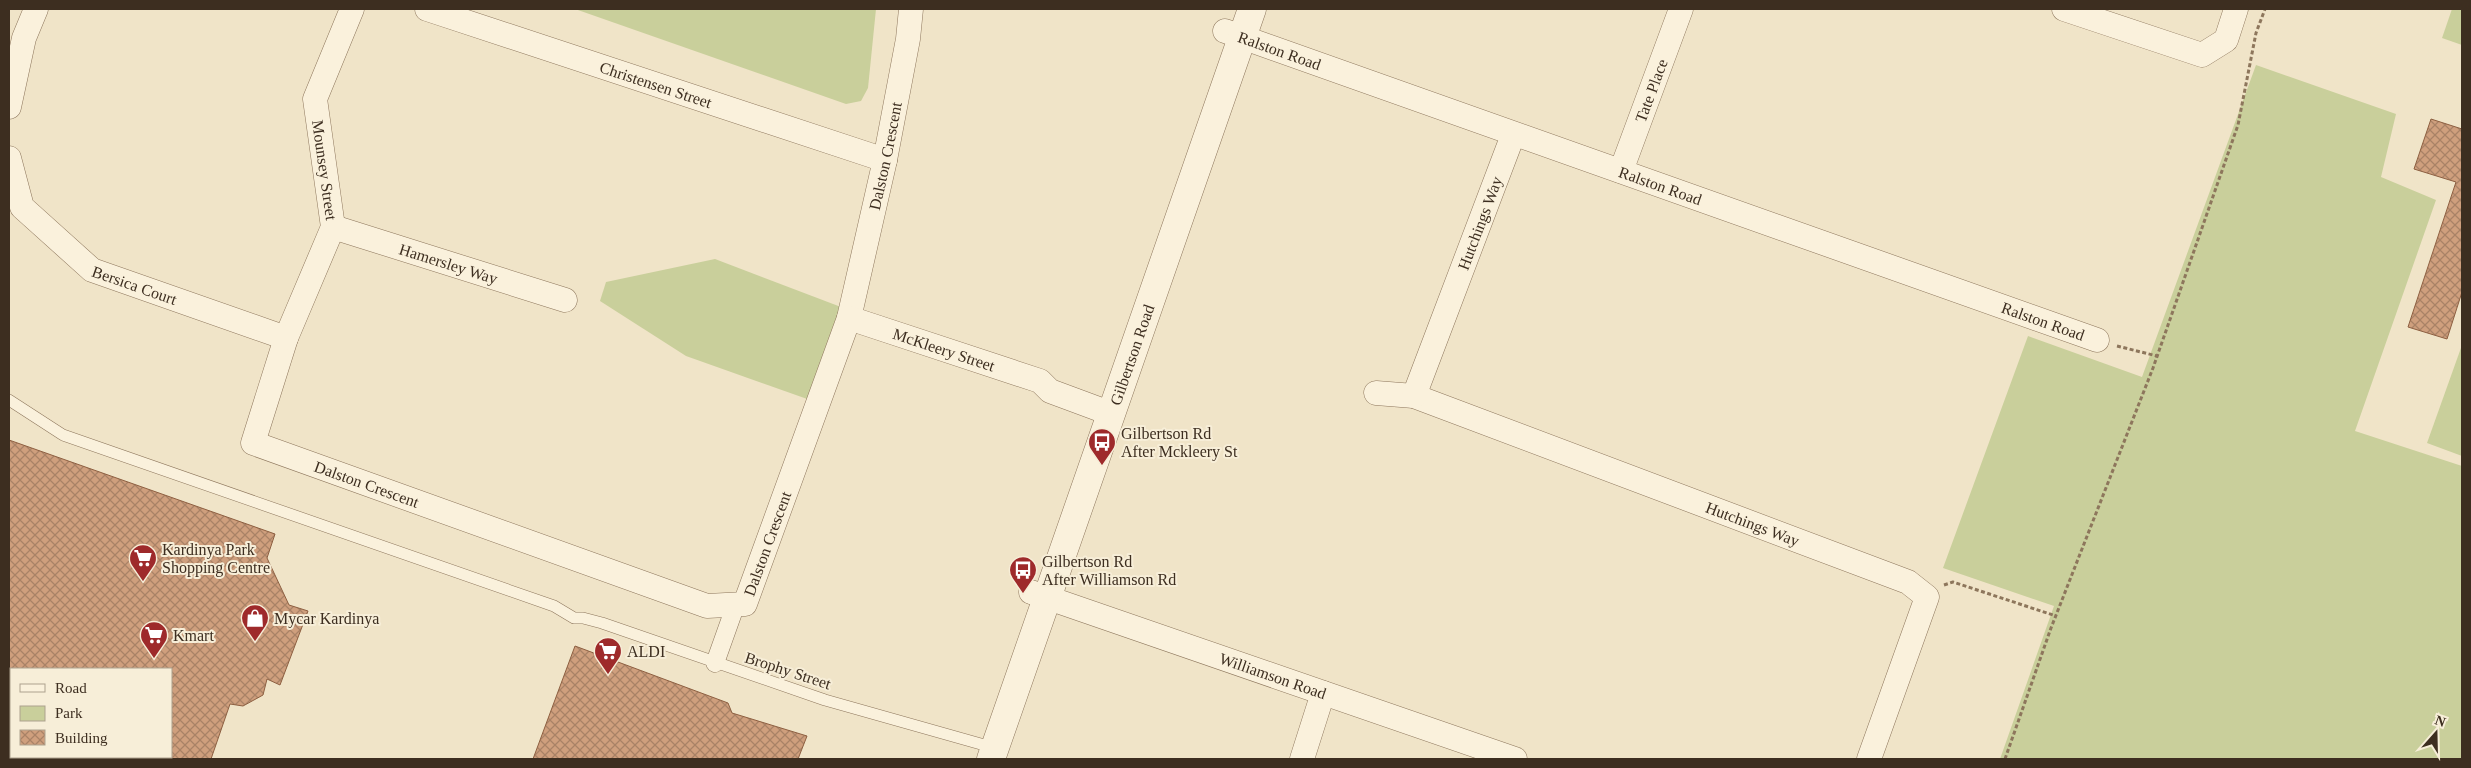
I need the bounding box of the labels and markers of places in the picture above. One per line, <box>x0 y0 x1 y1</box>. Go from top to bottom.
place label: Gilbertson Rd After Mckleery St <box>1121 425 1238 461</box>
bus stop icon: Gilbertson Rd After Mckleery St <box>1087 427 1117 466</box>
place label: Kardinya Park Shopping Centre <box>162 541 270 577</box>
supermarket icon: Kardinya Park Shopping Centre <box>128 543 158 582</box>
place label: Gilbertson Rd After Williamson Rd <box>1042 553 1176 588</box>
bus stop icon: Gilbertson Rd After Williamson Rd <box>1008 555 1038 594</box>
shop icon: Mycar Kardinya <box>240 603 270 642</box>
place label: Mycar Kardinya <box>274 610 379 628</box>
supermarket icon: Kmart <box>139 620 169 659</box>
place label: Kmart <box>173 627 214 644</box>
supermarket icon: ALDI <box>593 636 623 675</box>
place label: ALDI <box>627 643 665 660</box>

